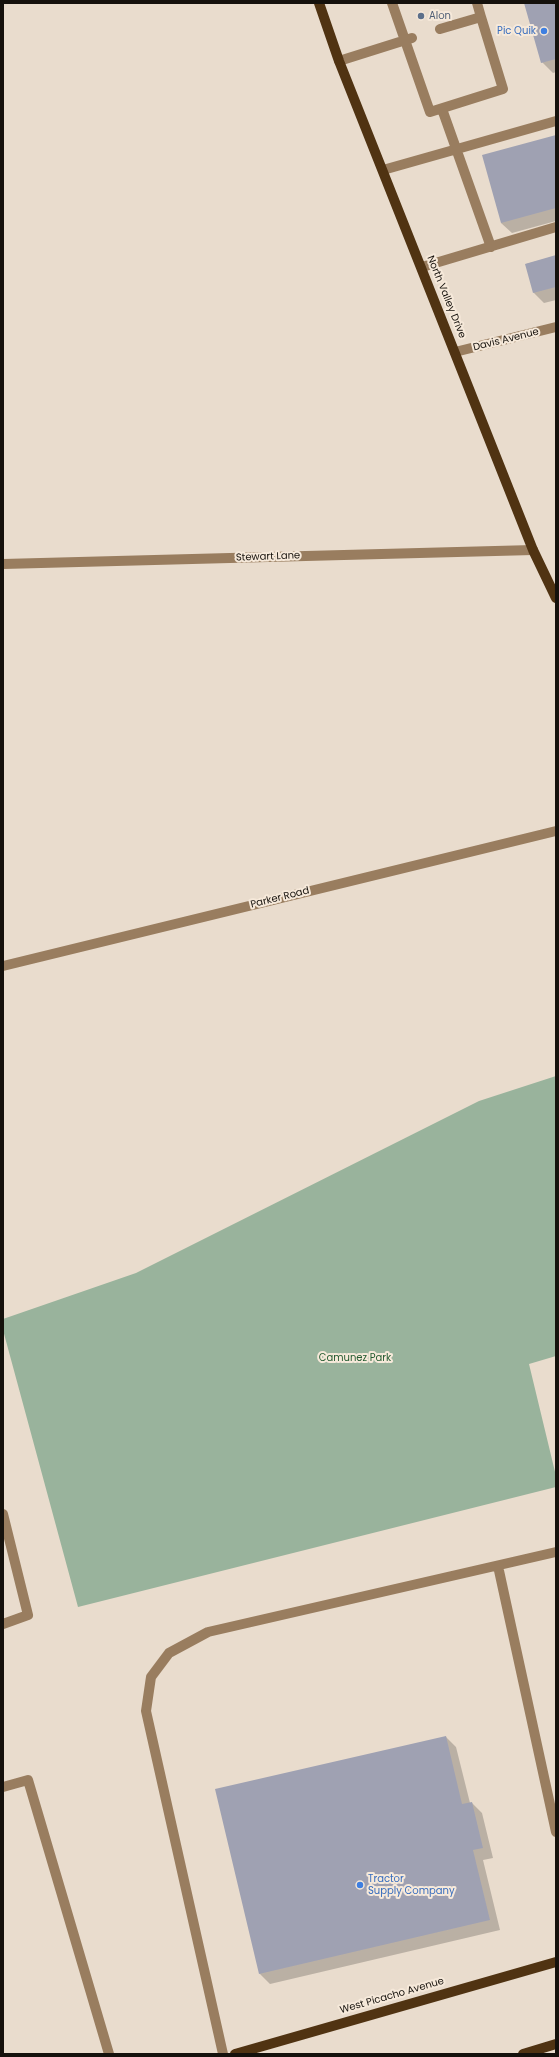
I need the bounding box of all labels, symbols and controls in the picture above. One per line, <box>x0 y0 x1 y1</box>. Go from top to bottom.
place label: Alon <box>429 10 451 22</box>
marker: Alon <box>416 11 426 21</box>
place label: Pic Quik <box>497 25 536 37</box>
marker: Pic Quik <box>539 26 549 36</box>
street label: North Valley Drive <box>424 254 468 340</box>
street label: Davis Avenue <box>472 326 540 354</box>
street label: Stewart Lane <box>236 550 300 564</box>
street label: Parker Road <box>249 885 311 911</box>
park label: Camunez Park <box>319 1352 391 1364</box>
place label: Tractor Supply Company <box>368 1873 455 1896</box>
marker: Tractor Supply Company <box>355 1880 365 1890</box>
street label: West Picacho Avenue <box>339 1975 445 2017</box>

